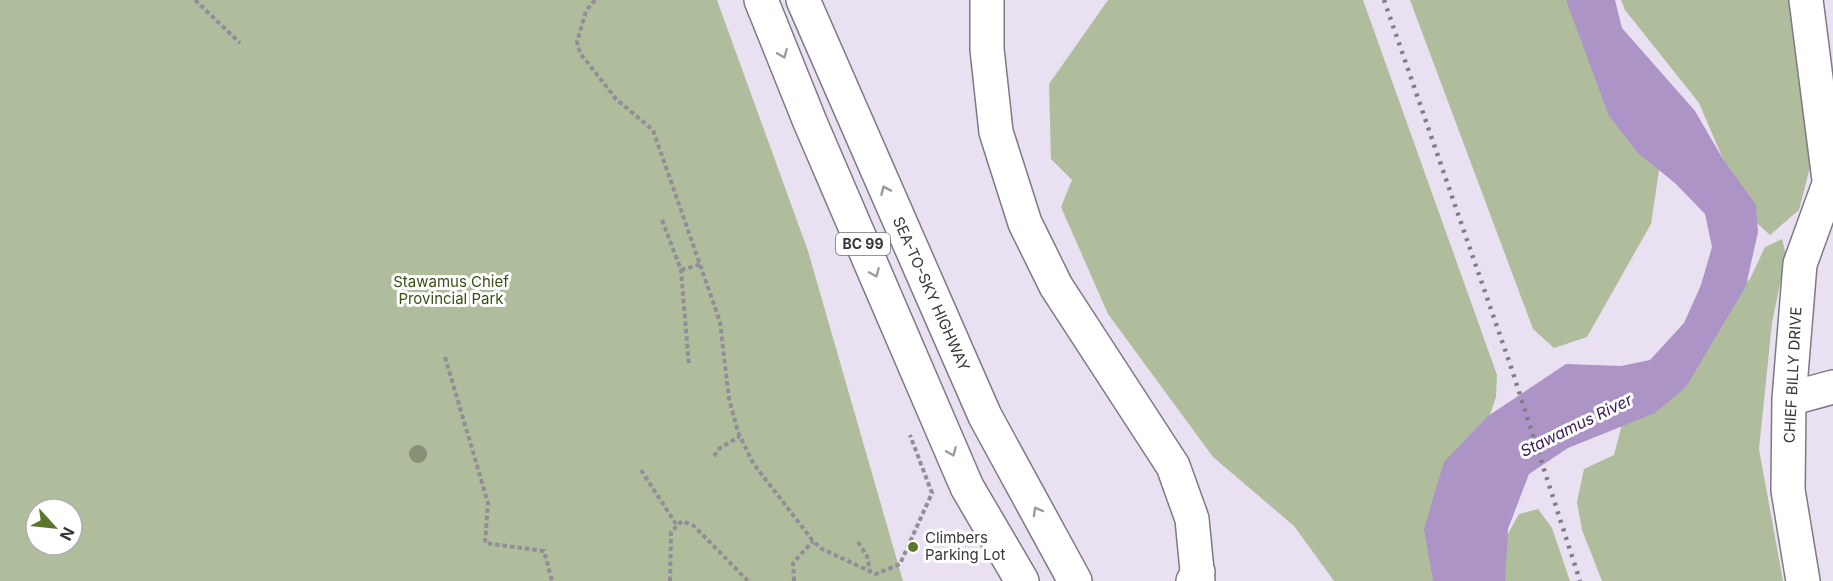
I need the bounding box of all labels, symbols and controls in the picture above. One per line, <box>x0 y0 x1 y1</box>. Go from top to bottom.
one-way arrow <box>776 48 788 59</box>
one-way arrow <box>880 185 892 196</box>
street label: SEA-TO-SKY HIGHWAY <box>889 214 974 374</box>
road number: BC 99 <box>836 233 890 255</box>
one-way arrow <box>868 266 880 277</box>
park label: Stawamus Chief Provincial Park <box>393 272 509 308</box>
street label: CHIEF BILLY DRIVE <box>1779 306 1806 444</box>
water label: Stawamus River <box>1517 389 1636 461</box>
one-way arrow <box>945 445 957 456</box>
north arrow <box>24 497 84 557</box>
one-way arrow <box>1033 507 1044 517</box>
text: N <box>56 524 79 544</box>
place label: Climbers Parking Lot <box>925 528 1006 564</box>
marker: Climbers Parking Lot <box>906 540 920 554</box>

